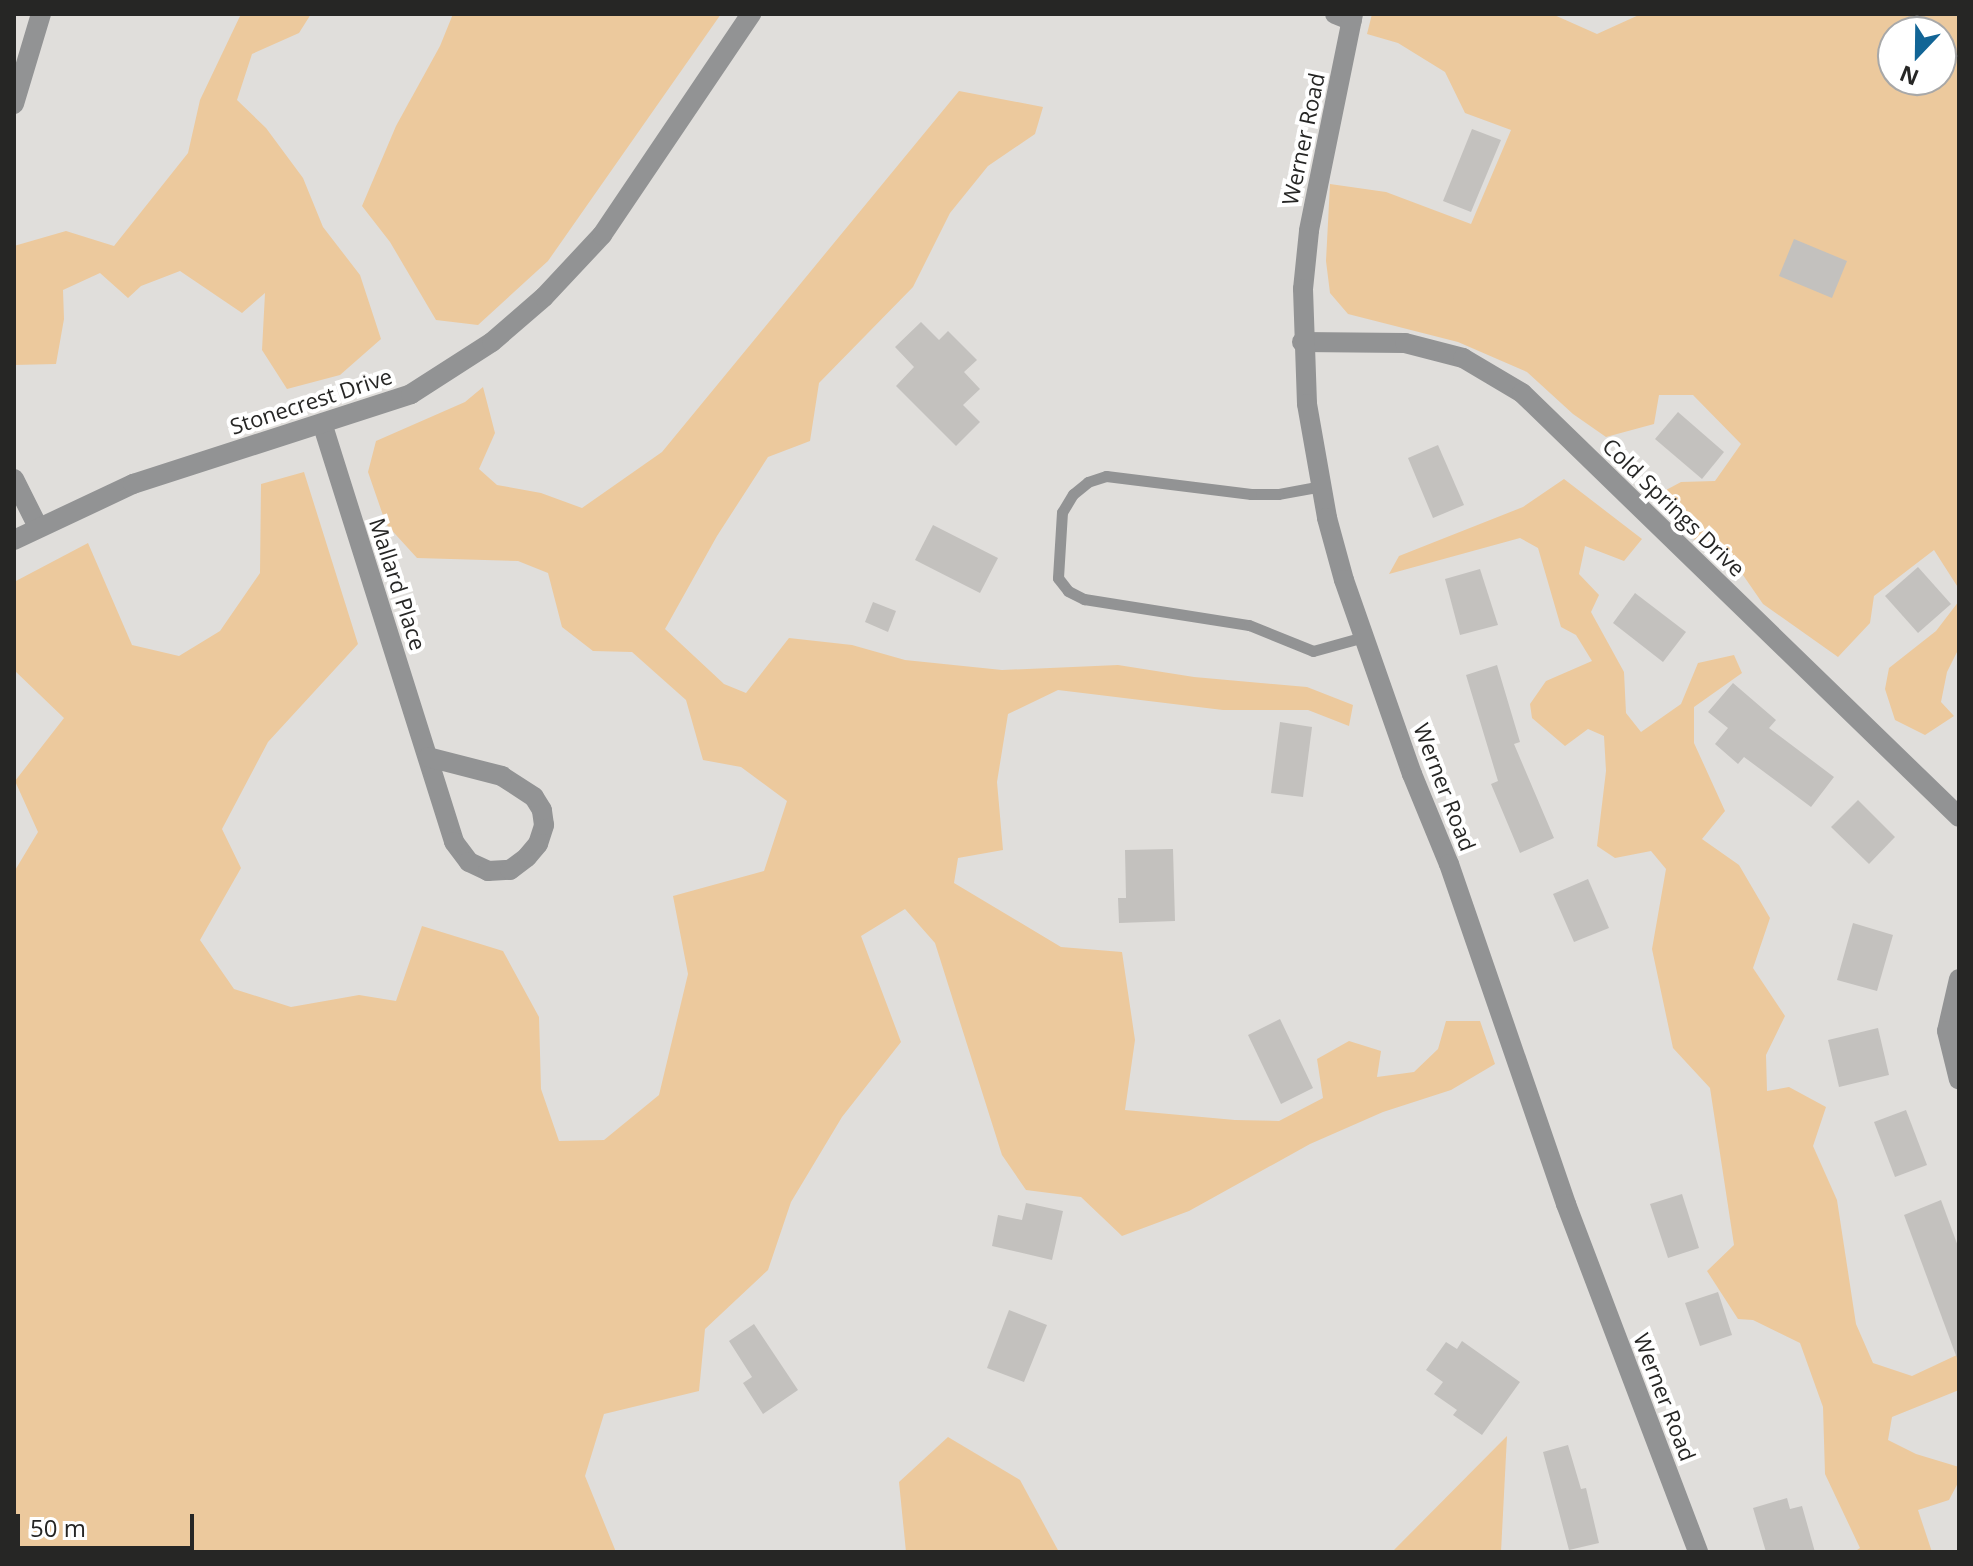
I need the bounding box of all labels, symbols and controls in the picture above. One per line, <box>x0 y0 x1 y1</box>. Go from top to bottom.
north arrow <box>1877 16 1957 96</box>
text: N <box>1895 59 1923 94</box>
street label: Werner Road <box>1276 70 1330 208</box>
street label: Stonecrest Drive <box>227 362 395 440</box>
street label: Cold Springs Drive <box>1597 432 1751 582</box>
street label: Mallard Place <box>364 515 432 653</box>
street label: Werner Road <box>1409 719 1481 855</box>
street label: Werner Road <box>1629 1329 1701 1465</box>
scale bar <box>20 1498 198 1548</box>
text: 50 m <box>30 1511 86 1544</box>

